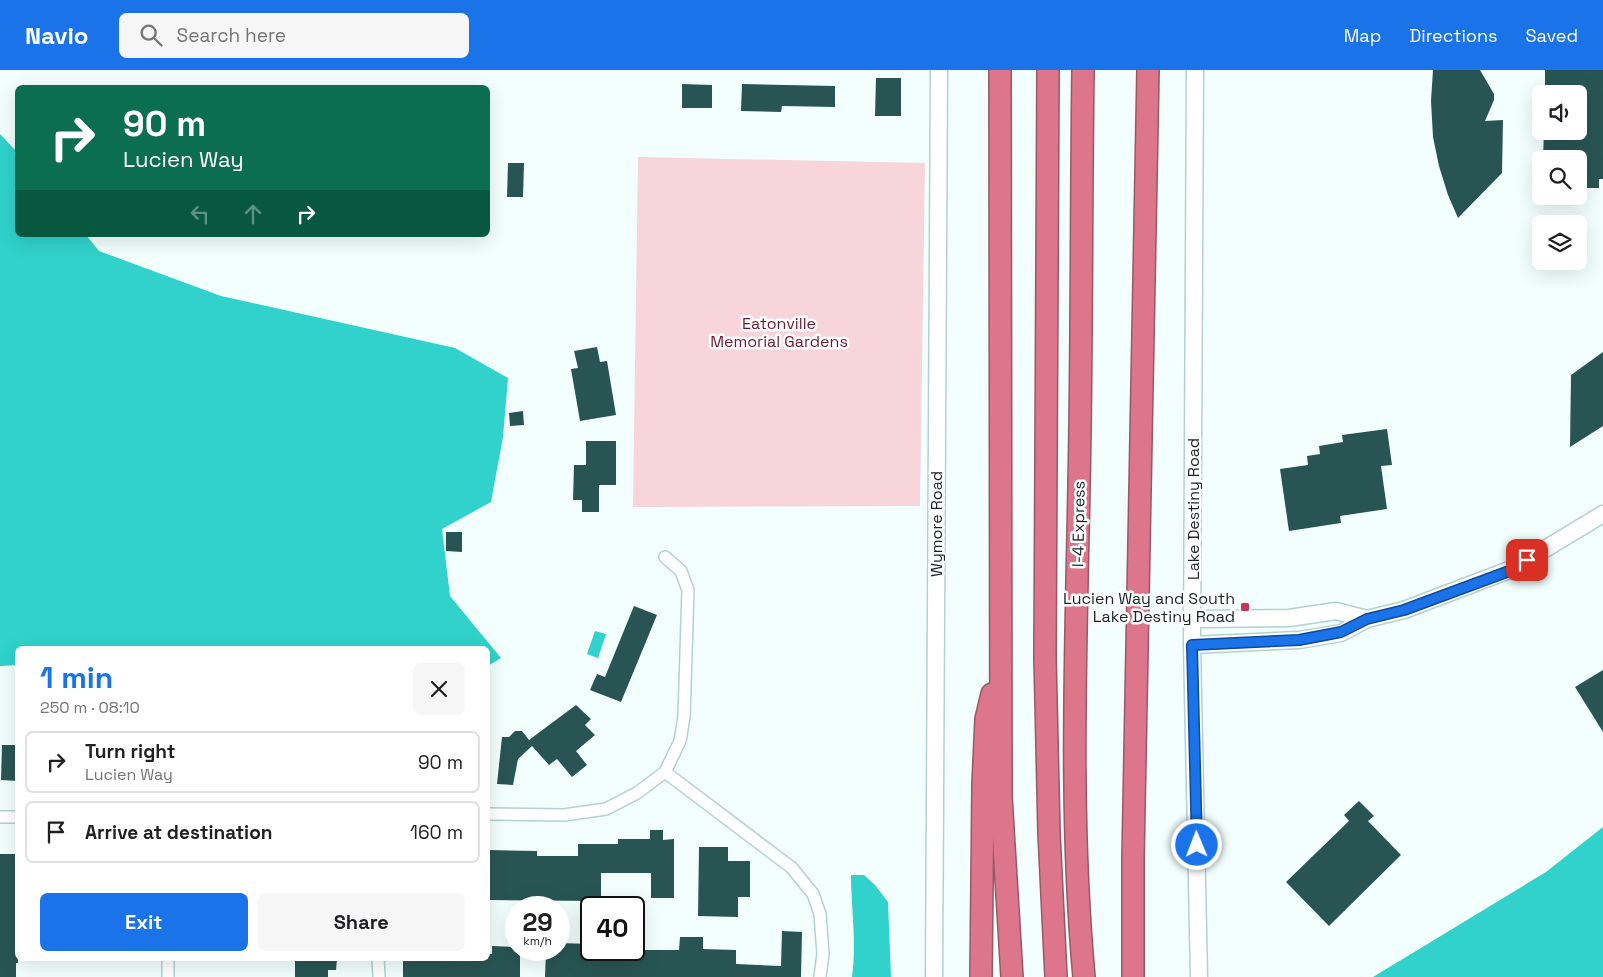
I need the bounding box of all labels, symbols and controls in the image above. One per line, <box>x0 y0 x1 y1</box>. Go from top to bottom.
search box <box>119 13 469 58</box>
text: Navio <box>25 20 89 51</box>
icon: search <box>137 21 165 49</box>
text: Search here <box>177 23 286 48</box>
text: Map <box>1344 24 1381 47</box>
text: Directions <box>1409 24 1498 47</box>
text: Saved <box>1526 24 1578 47</box>
map controls <box>1532 85 1587 270</box>
button: sound <box>1532 85 1587 140</box>
text: 90 m <box>123 102 206 146</box>
icon: right <box>40 105 105 170</box>
text: Lucien Way <box>123 145 244 173</box>
button: search <box>1532 150 1587 205</box>
icon: left <box>186 200 214 228</box>
icon: ahead <box>239 200 267 228</box>
icon: right <box>292 200 320 228</box>
button: layers <box>1532 215 1587 270</box>
park label: Eatonville Memorial Gardens <box>710 313 848 352</box>
street label: Lake Destiny Road <box>1183 438 1204 580</box>
street label: Wymore Road <box>926 471 947 577</box>
street label: I-4 Express <box>1067 481 1090 567</box>
pin <box>1506 539 1548 581</box>
icon: arrive <box>1513 546 1541 574</box>
place label: Lucien Way and South Lake Destiny Road <box>1063 588 1235 627</box>
marker: Lucien Way and South Lake Destiny Road <box>1239 601 1251 613</box>
text: 1 min <box>40 658 113 697</box>
button: close <box>413 663 465 715</box>
text: 250 m · 08:10 <box>40 697 140 718</box>
text: Turn right <box>85 739 175 764</box>
icon: right <box>42 748 70 776</box>
text: 90 m <box>418 750 463 775</box>
text: Lucien Way <box>85 764 173 785</box>
icon: arrive <box>42 818 70 846</box>
position arrow <box>1170 818 1222 870</box>
text: Arrive at destination <box>85 820 273 845</box>
text: 160 m <box>410 820 463 845</box>
button: Exit <box>40 893 248 951</box>
button: Share <box>258 893 465 951</box>
speed limit sign: 40 <box>580 896 645 961</box>
text: 29 <box>522 906 553 938</box>
text: km/h <box>523 933 552 949</box>

